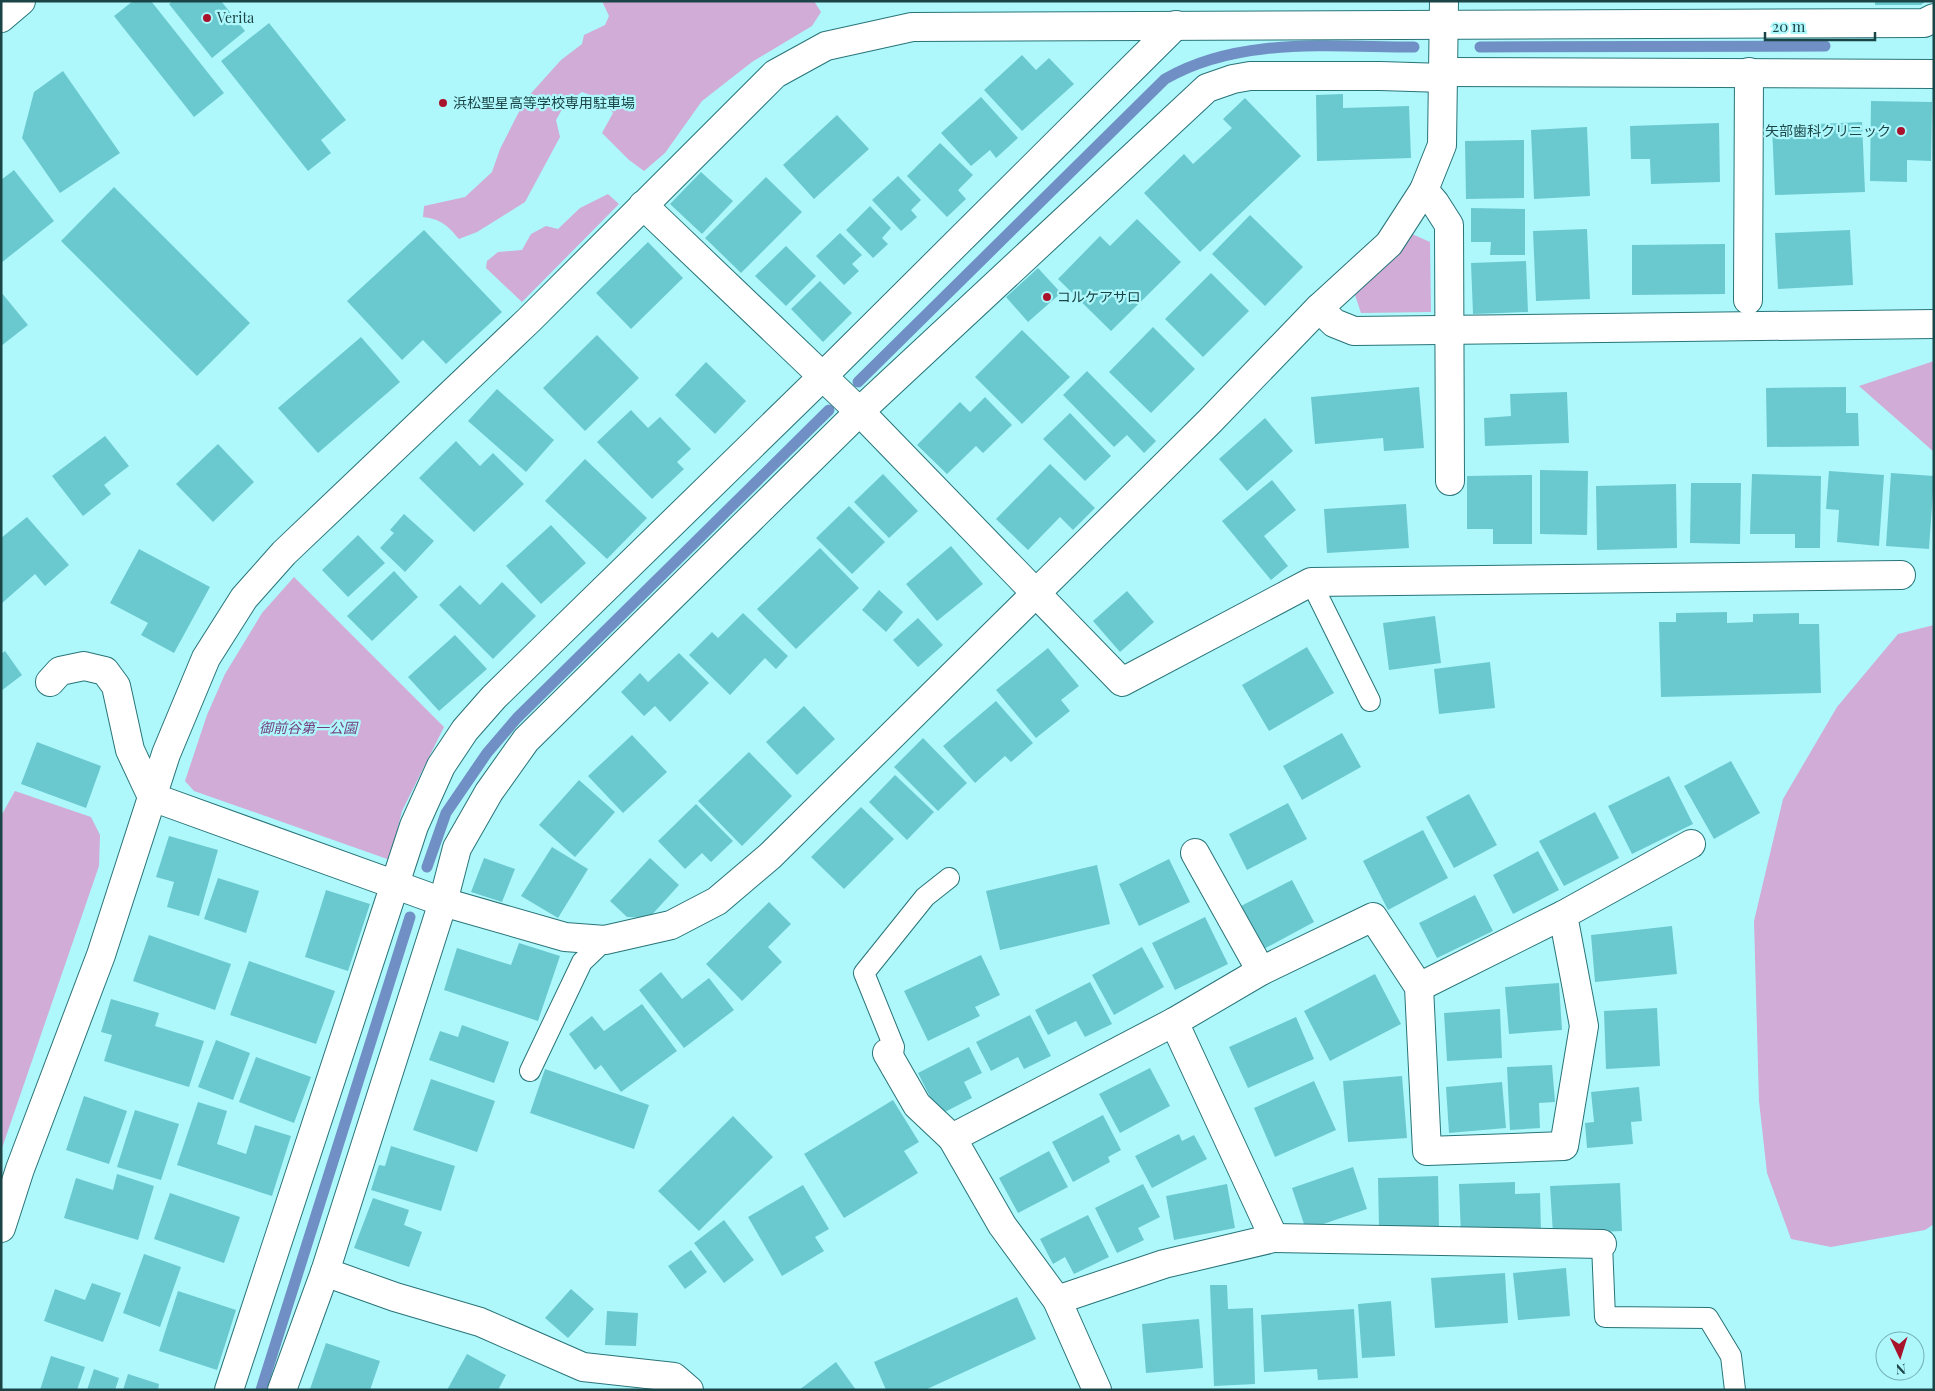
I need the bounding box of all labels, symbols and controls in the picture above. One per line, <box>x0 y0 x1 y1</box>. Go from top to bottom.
place label: Verita <box>216 8 254 27</box>
scale bar <box>1765 10 1875 42</box>
marker: Verita <box>201 12 213 24</box>
text: 20 m <box>1772 16 1806 36</box>
place label: 浜松聖星高等学校専用駐車場 <box>453 93 635 112</box>
marker: 浜松聖星高等学校専用駐車場 <box>437 97 449 109</box>
place label: 矢部歯科クリニック <box>1765 121 1891 140</box>
marker: 矢部歯科クリニック <box>1895 125 1907 137</box>
place label: コルケアサロ <box>1057 287 1141 306</box>
marker: コルケアサロ <box>1041 291 1053 303</box>
park label: 御前谷第一公園 <box>259 718 359 737</box>
north arrow <box>1875 1331 1925 1381</box>
text: N <box>1895 1360 1907 1379</box>

